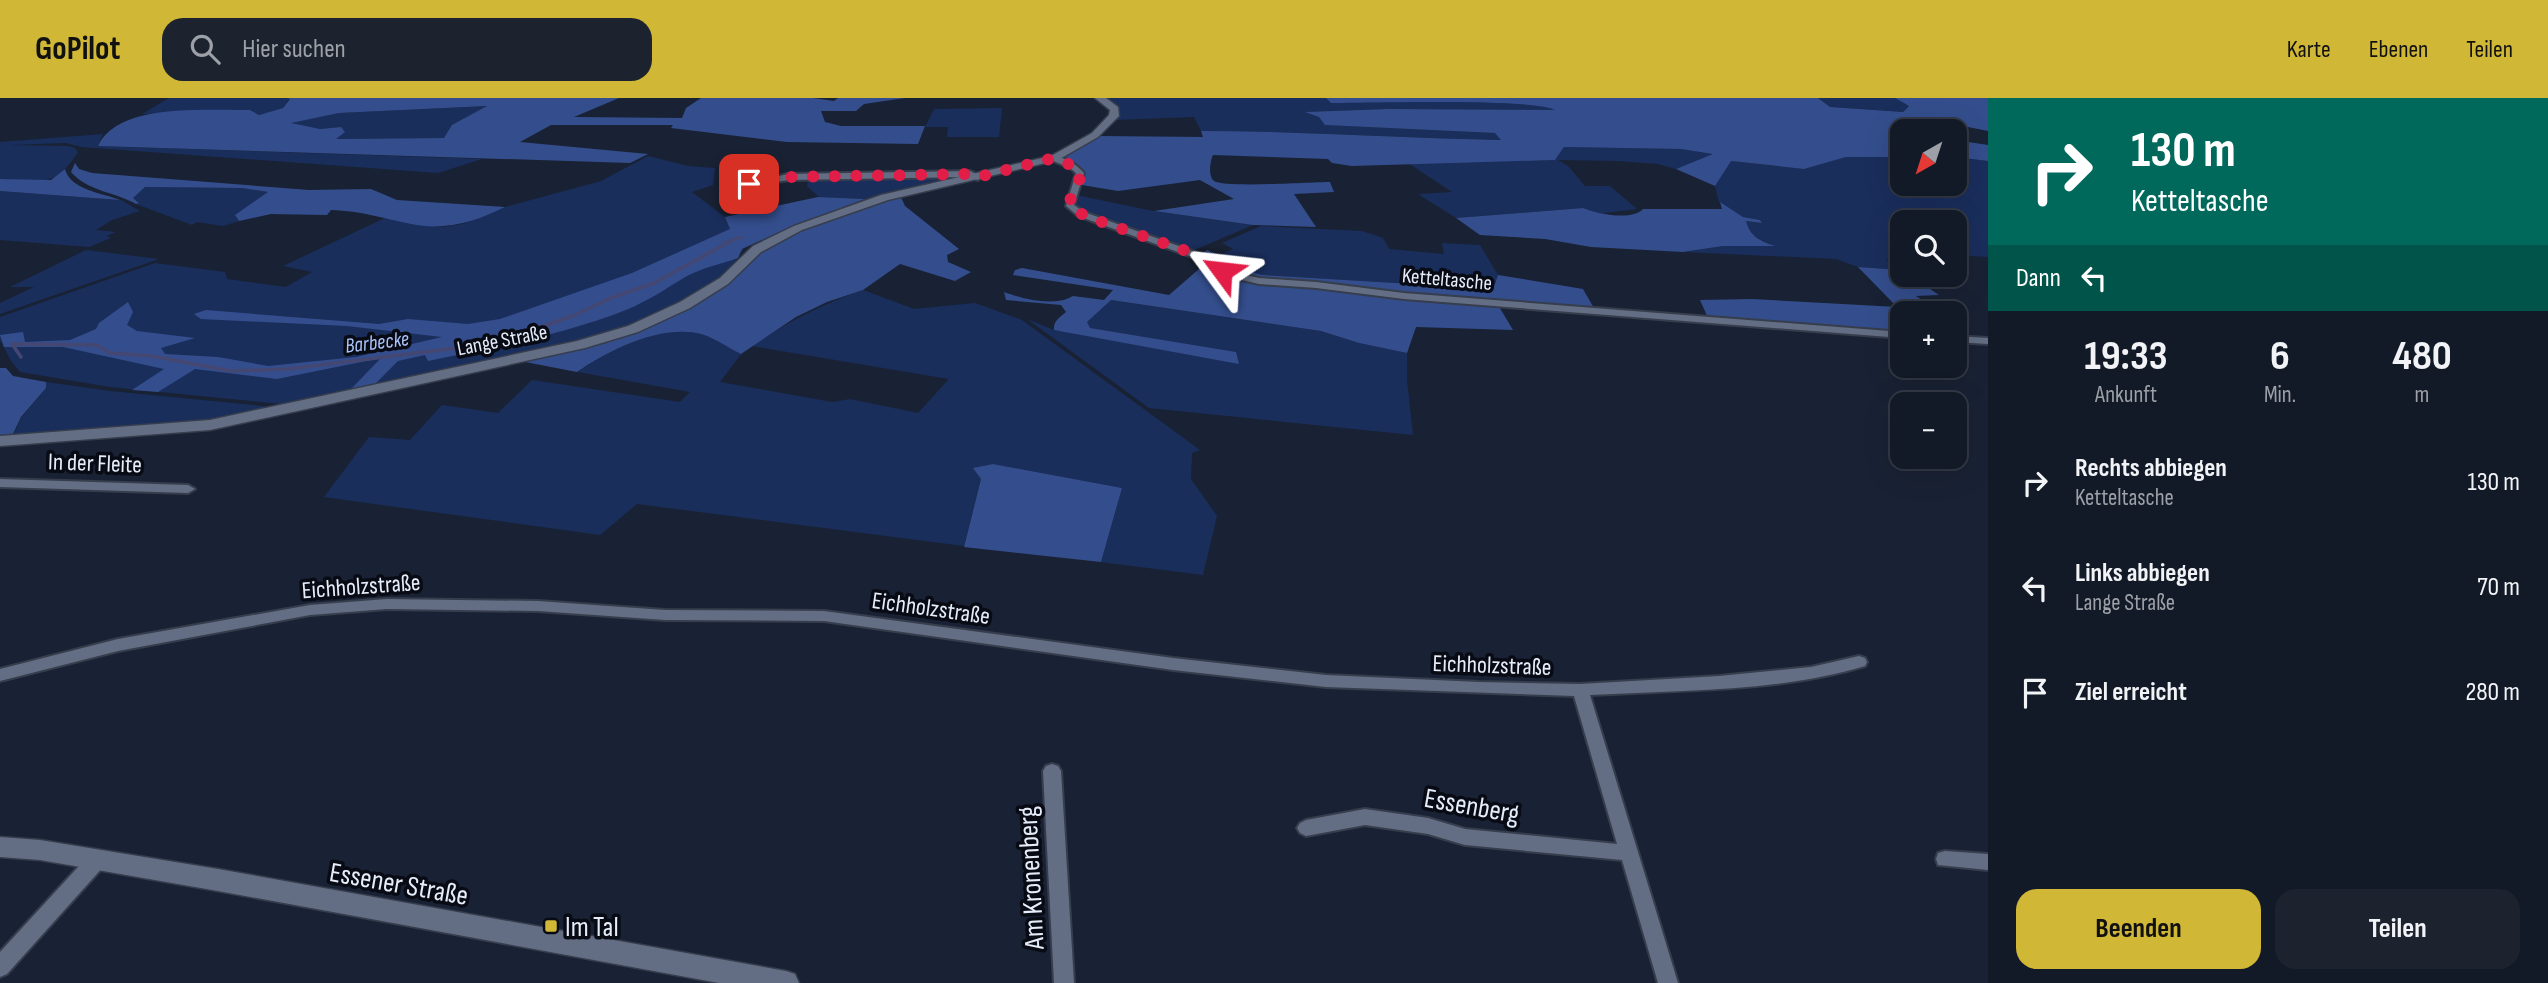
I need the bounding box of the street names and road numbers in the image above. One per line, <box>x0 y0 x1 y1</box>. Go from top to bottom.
street label: Ketteltasche <box>1401 263 1493 296</box>
street label: Lange Straße <box>455 320 549 361</box>
street label: In der Fleite <box>48 447 142 480</box>
street label: Eichholzstraße <box>301 568 421 605</box>
street label: Eichholzstraße <box>870 586 992 631</box>
street label: Eichholzstraße <box>1432 649 1552 682</box>
street label: Essenberg <box>1422 782 1522 831</box>
street label: Am Kronenberg <box>1011 806 1052 951</box>
street label: Essener Straße <box>327 856 471 913</box>

